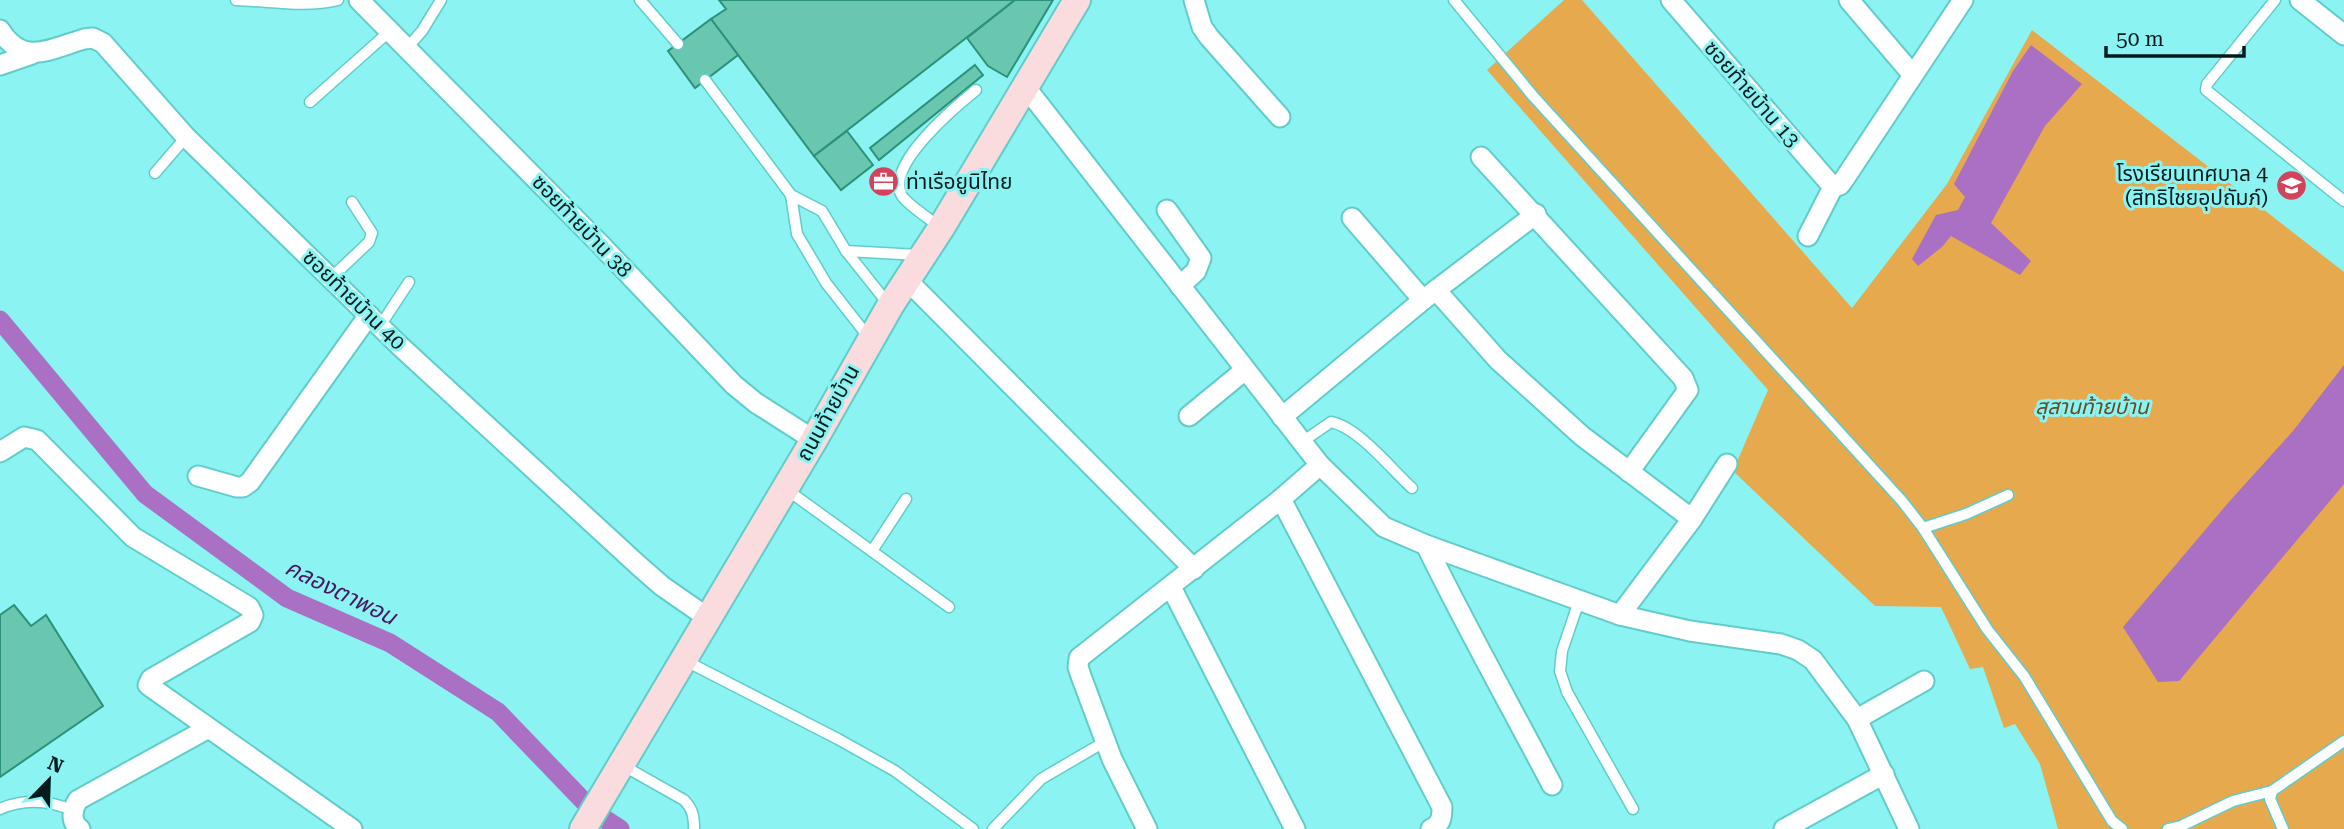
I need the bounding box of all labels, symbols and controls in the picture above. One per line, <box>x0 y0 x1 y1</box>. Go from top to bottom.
scale bar <box>2106 14 2244 58</box>
text: 50 m <box>2116 27 2164 51</box>
street label: ซอยท้ายบ้าน 13 <box>1699 36 1805 152</box>
place label: โรงเรียนเทศบาล 4 (สิทธิไชยอุปถัมภ์) <box>2116 162 2268 211</box>
office icon: ท่าเรือยูนิไทย <box>866 165 900 199</box>
school or university icon: โรงเรียนเทศบาล 4 (สิทธิไชยอุปถัมภ์) <box>2274 169 2308 203</box>
street label: ซอยท้ายบ้าน 38 <box>527 170 637 282</box>
place label: ท่าเรือยูนิไทย <box>906 170 1013 195</box>
street label: ซอยท้ายบ้าน 40 <box>298 245 410 355</box>
street label: ถนนท้ายบ้าน <box>792 361 864 465</box>
park label: สุสานท้ายบ้าน <box>2035 395 2150 420</box>
water label: คลองตาพอน <box>281 554 402 632</box>
north arrow <box>14 745 84 815</box>
text: N <box>44 751 67 778</box>

